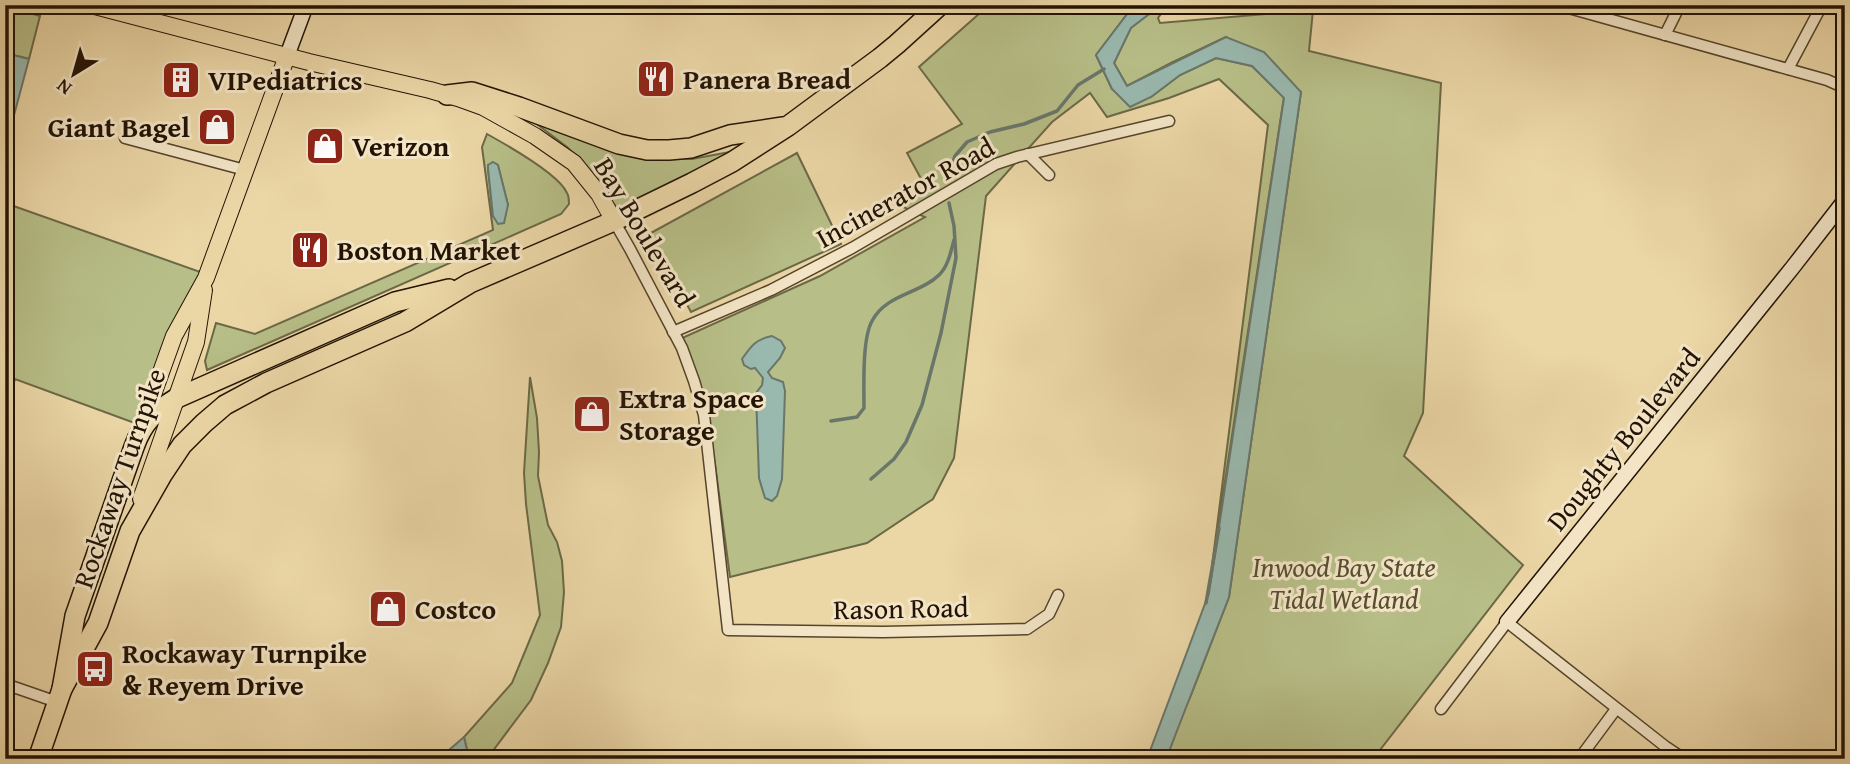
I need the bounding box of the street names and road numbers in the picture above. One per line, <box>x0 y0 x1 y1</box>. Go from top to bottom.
street label: Incinerator Road <box>808 126 1002 258</box>
street label: Bay Boulevard <box>585 149 706 315</box>
street label: Doughty Boulevard <box>1536 338 1709 539</box>
street label: Rockaway Turnpike <box>62 362 175 593</box>
street label: Rason Road <box>833 586 969 629</box>

